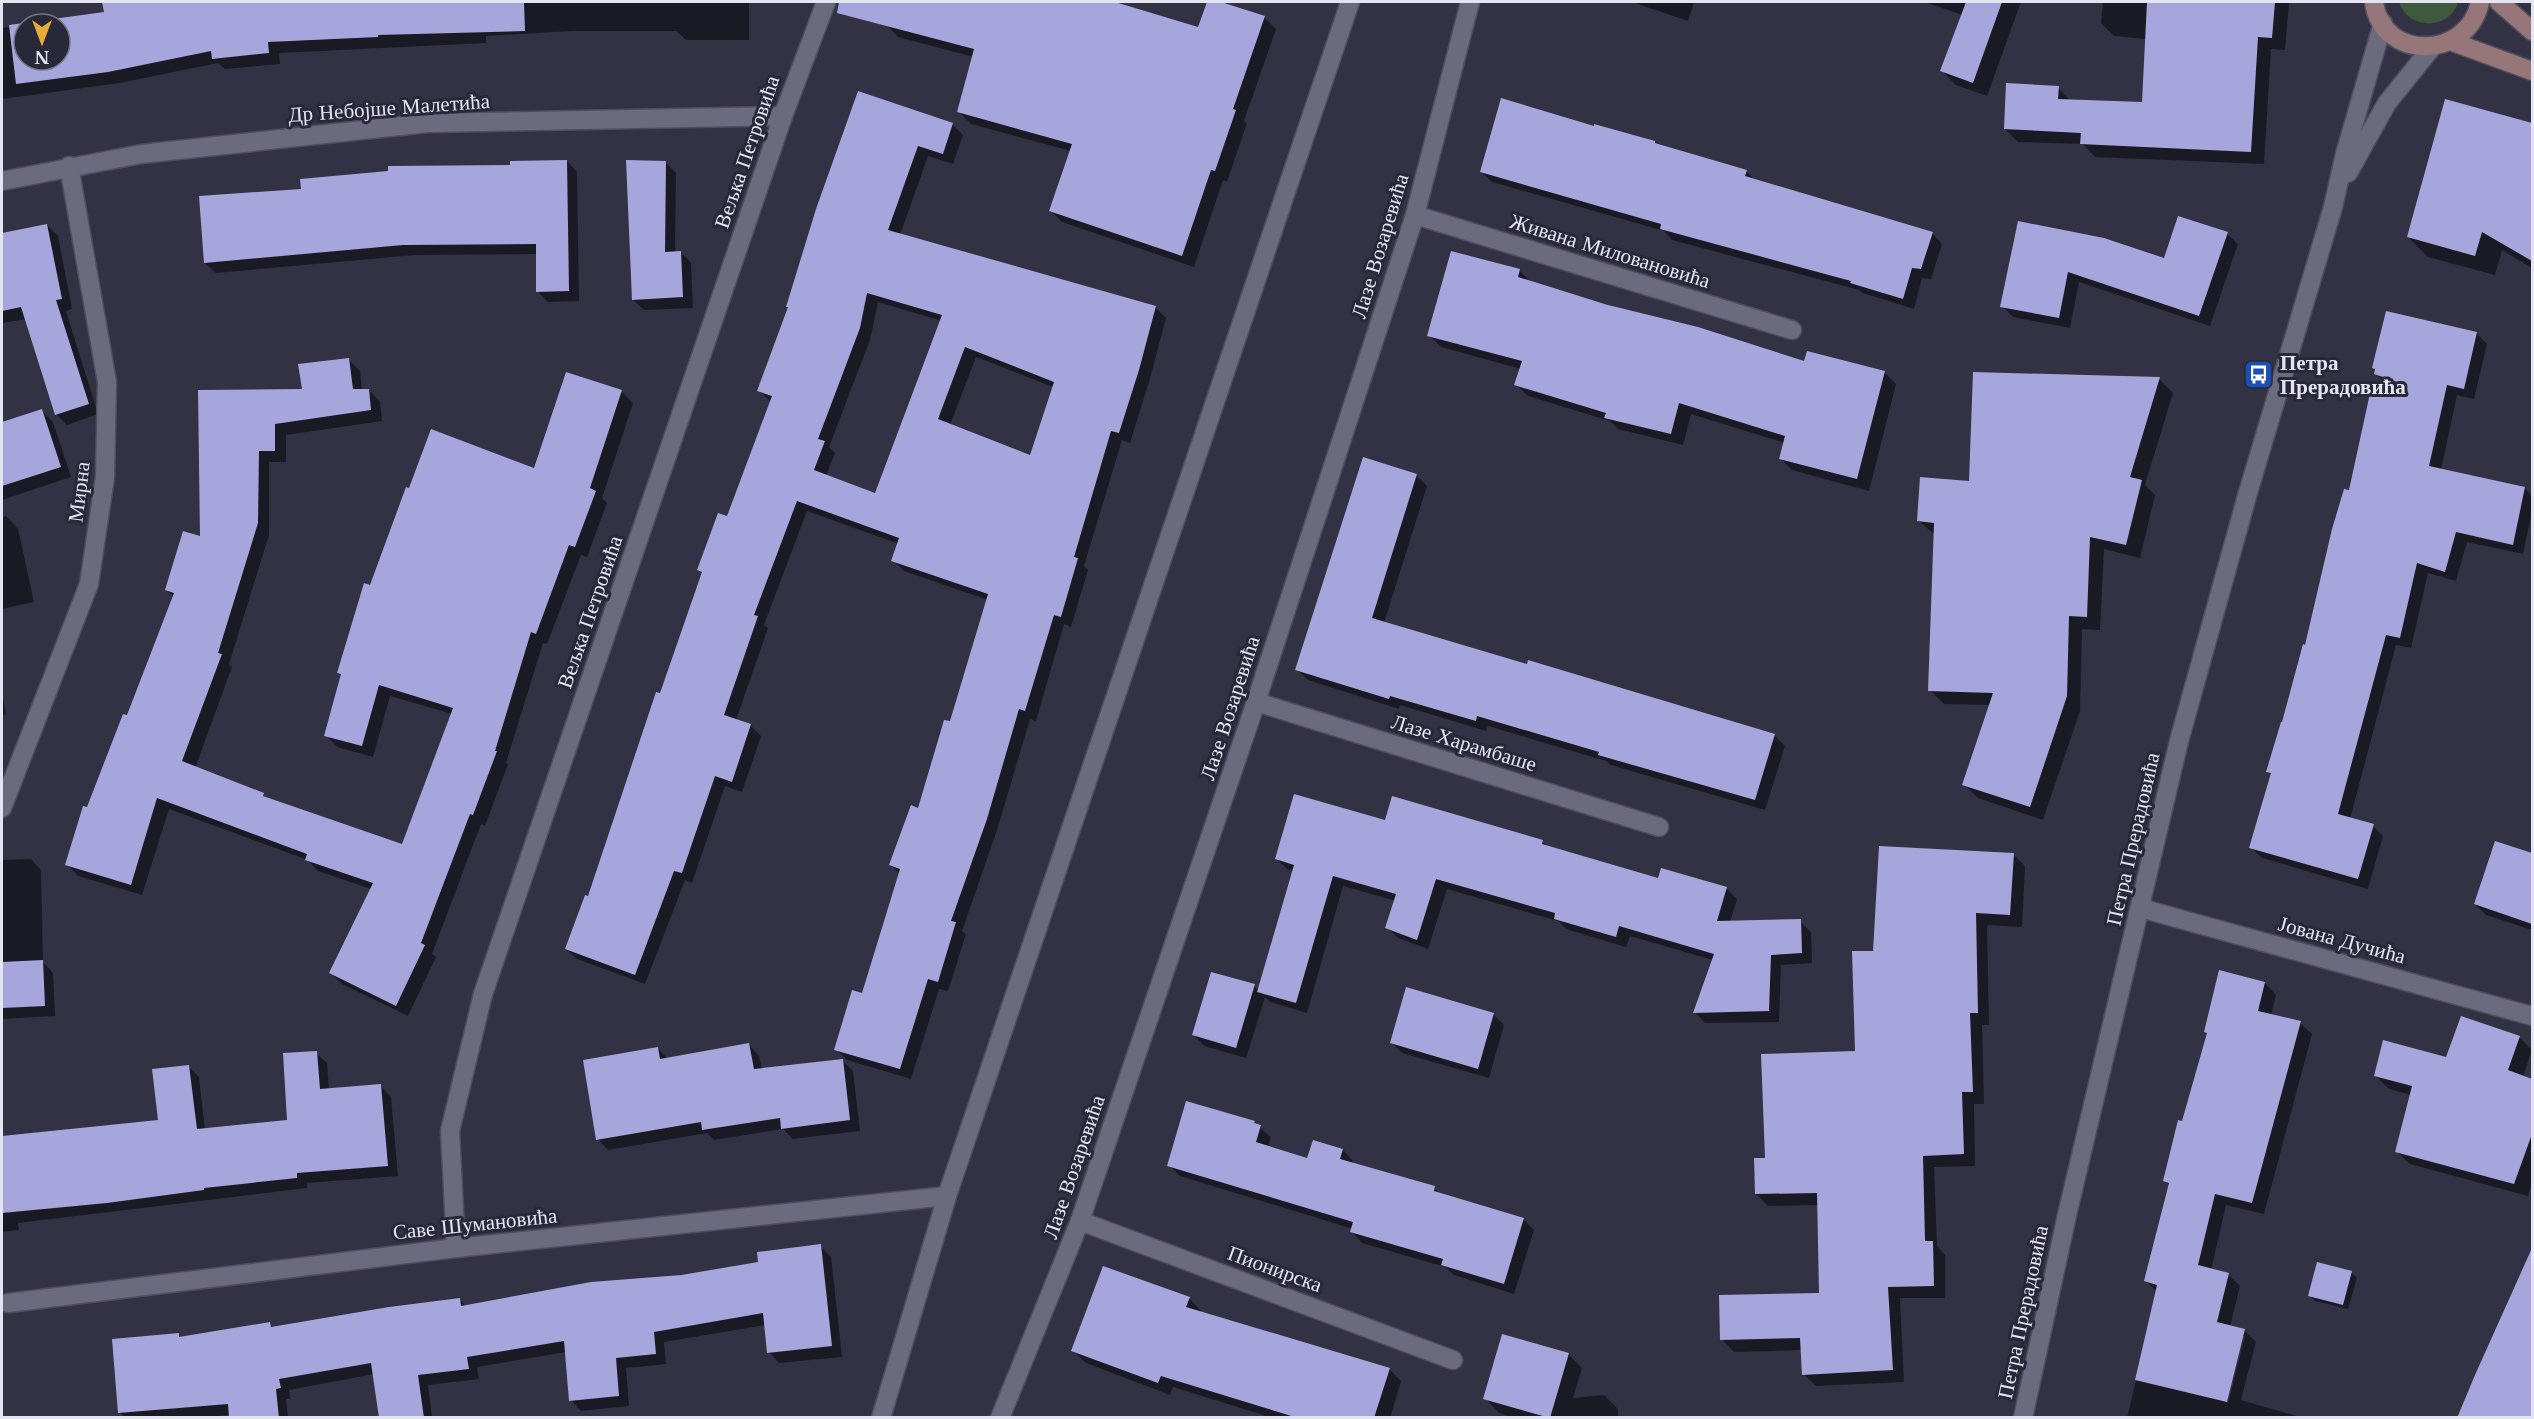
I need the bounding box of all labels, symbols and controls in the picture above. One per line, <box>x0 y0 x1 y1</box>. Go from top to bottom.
north arrow <box>12 12 72 72</box>
text: N <box>34 47 50 67</box>
street label: Вељка Петровића <box>709 72 786 232</box>
street label: Др Небојше Малетића <box>287 88 491 128</box>
street label: Лазе Возаревића <box>1346 170 1415 322</box>
street label: Живана Миловановића <box>1507 208 1714 294</box>
place label: Петра Прерадовића <box>2280 350 2406 400</box>
bus stop icon: Петра Прерадовића <box>2243 359 2275 391</box>
street label: Мирна <box>62 459 96 524</box>
street label: Вељка Петровића <box>552 532 629 692</box>
street label: Лазе Возаревића <box>1194 632 1266 783</box>
street label: Лазе Харамбаше <box>1388 709 1540 777</box>
street label: Петра Прерадовића <box>2100 749 2166 928</box>
street label: Јована Дучића <box>2276 911 2409 970</box>
street label: Лазе Возаревића <box>1037 1091 1111 1242</box>
street label: Саве Шумановића <box>392 1202 559 1246</box>
street label: Петра Прерадовића <box>1992 1222 2054 1401</box>
street label: Пионирска <box>1224 1240 1326 1298</box>

